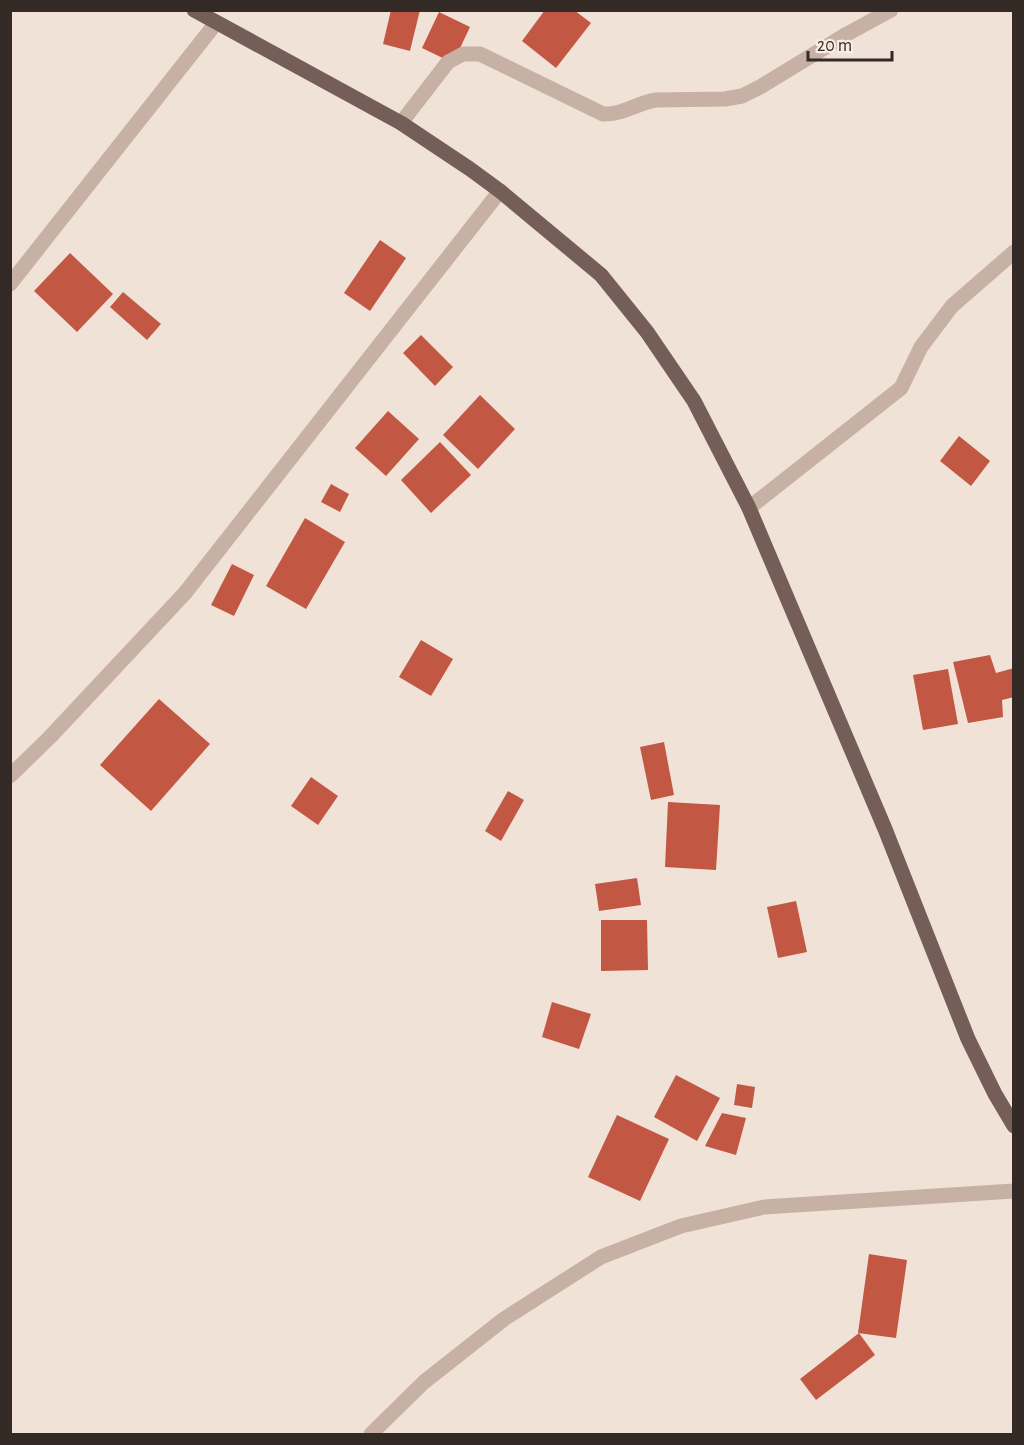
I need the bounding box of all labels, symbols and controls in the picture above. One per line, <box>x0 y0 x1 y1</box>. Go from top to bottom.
scale bar <box>808 24 892 62</box>
text: 20 m <box>817 37 852 55</box>

